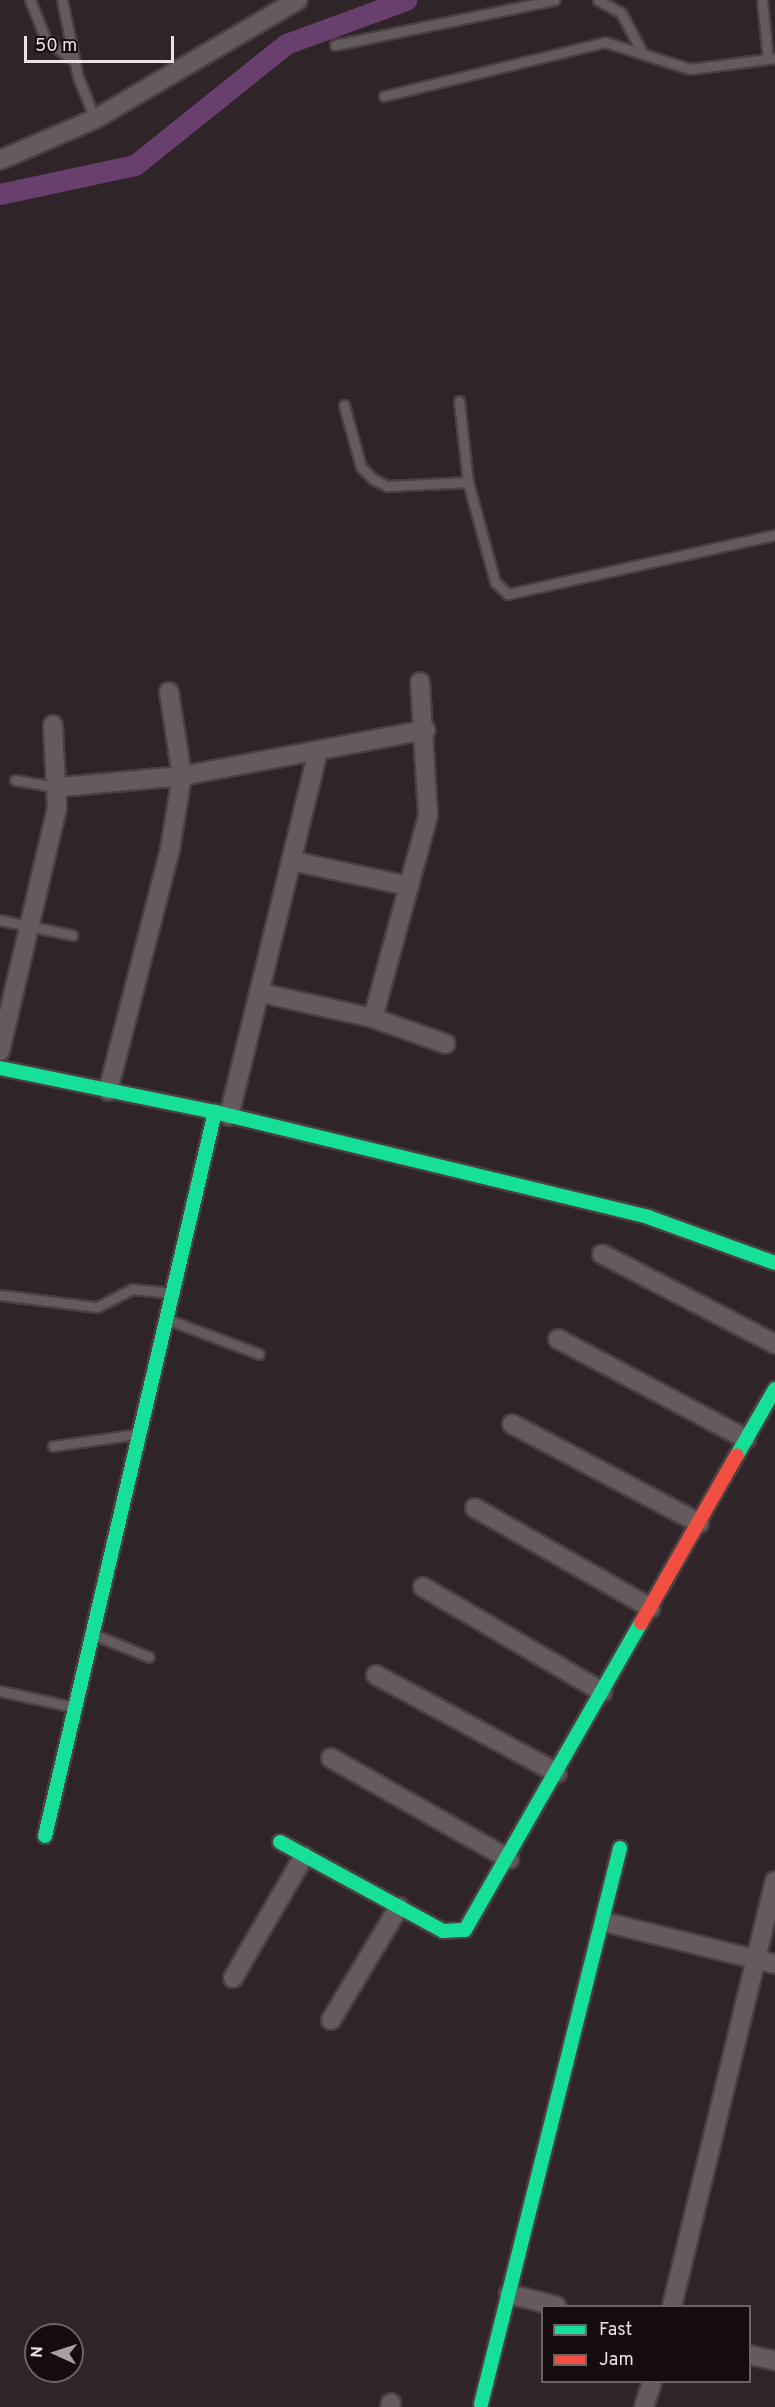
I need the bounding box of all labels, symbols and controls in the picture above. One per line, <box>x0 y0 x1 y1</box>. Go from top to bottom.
scale bar <box>27 24 177 62</box>
text: 50 m <box>35 35 77 58</box>
legend <box>541 2305 751 2383</box>
text: Fast <box>599 2319 632 2342</box>
north arrow <box>24 2323 84 2383</box>
text: N <box>28 2346 48 2358</box>
text: Jam <box>599 2349 634 2372</box>

